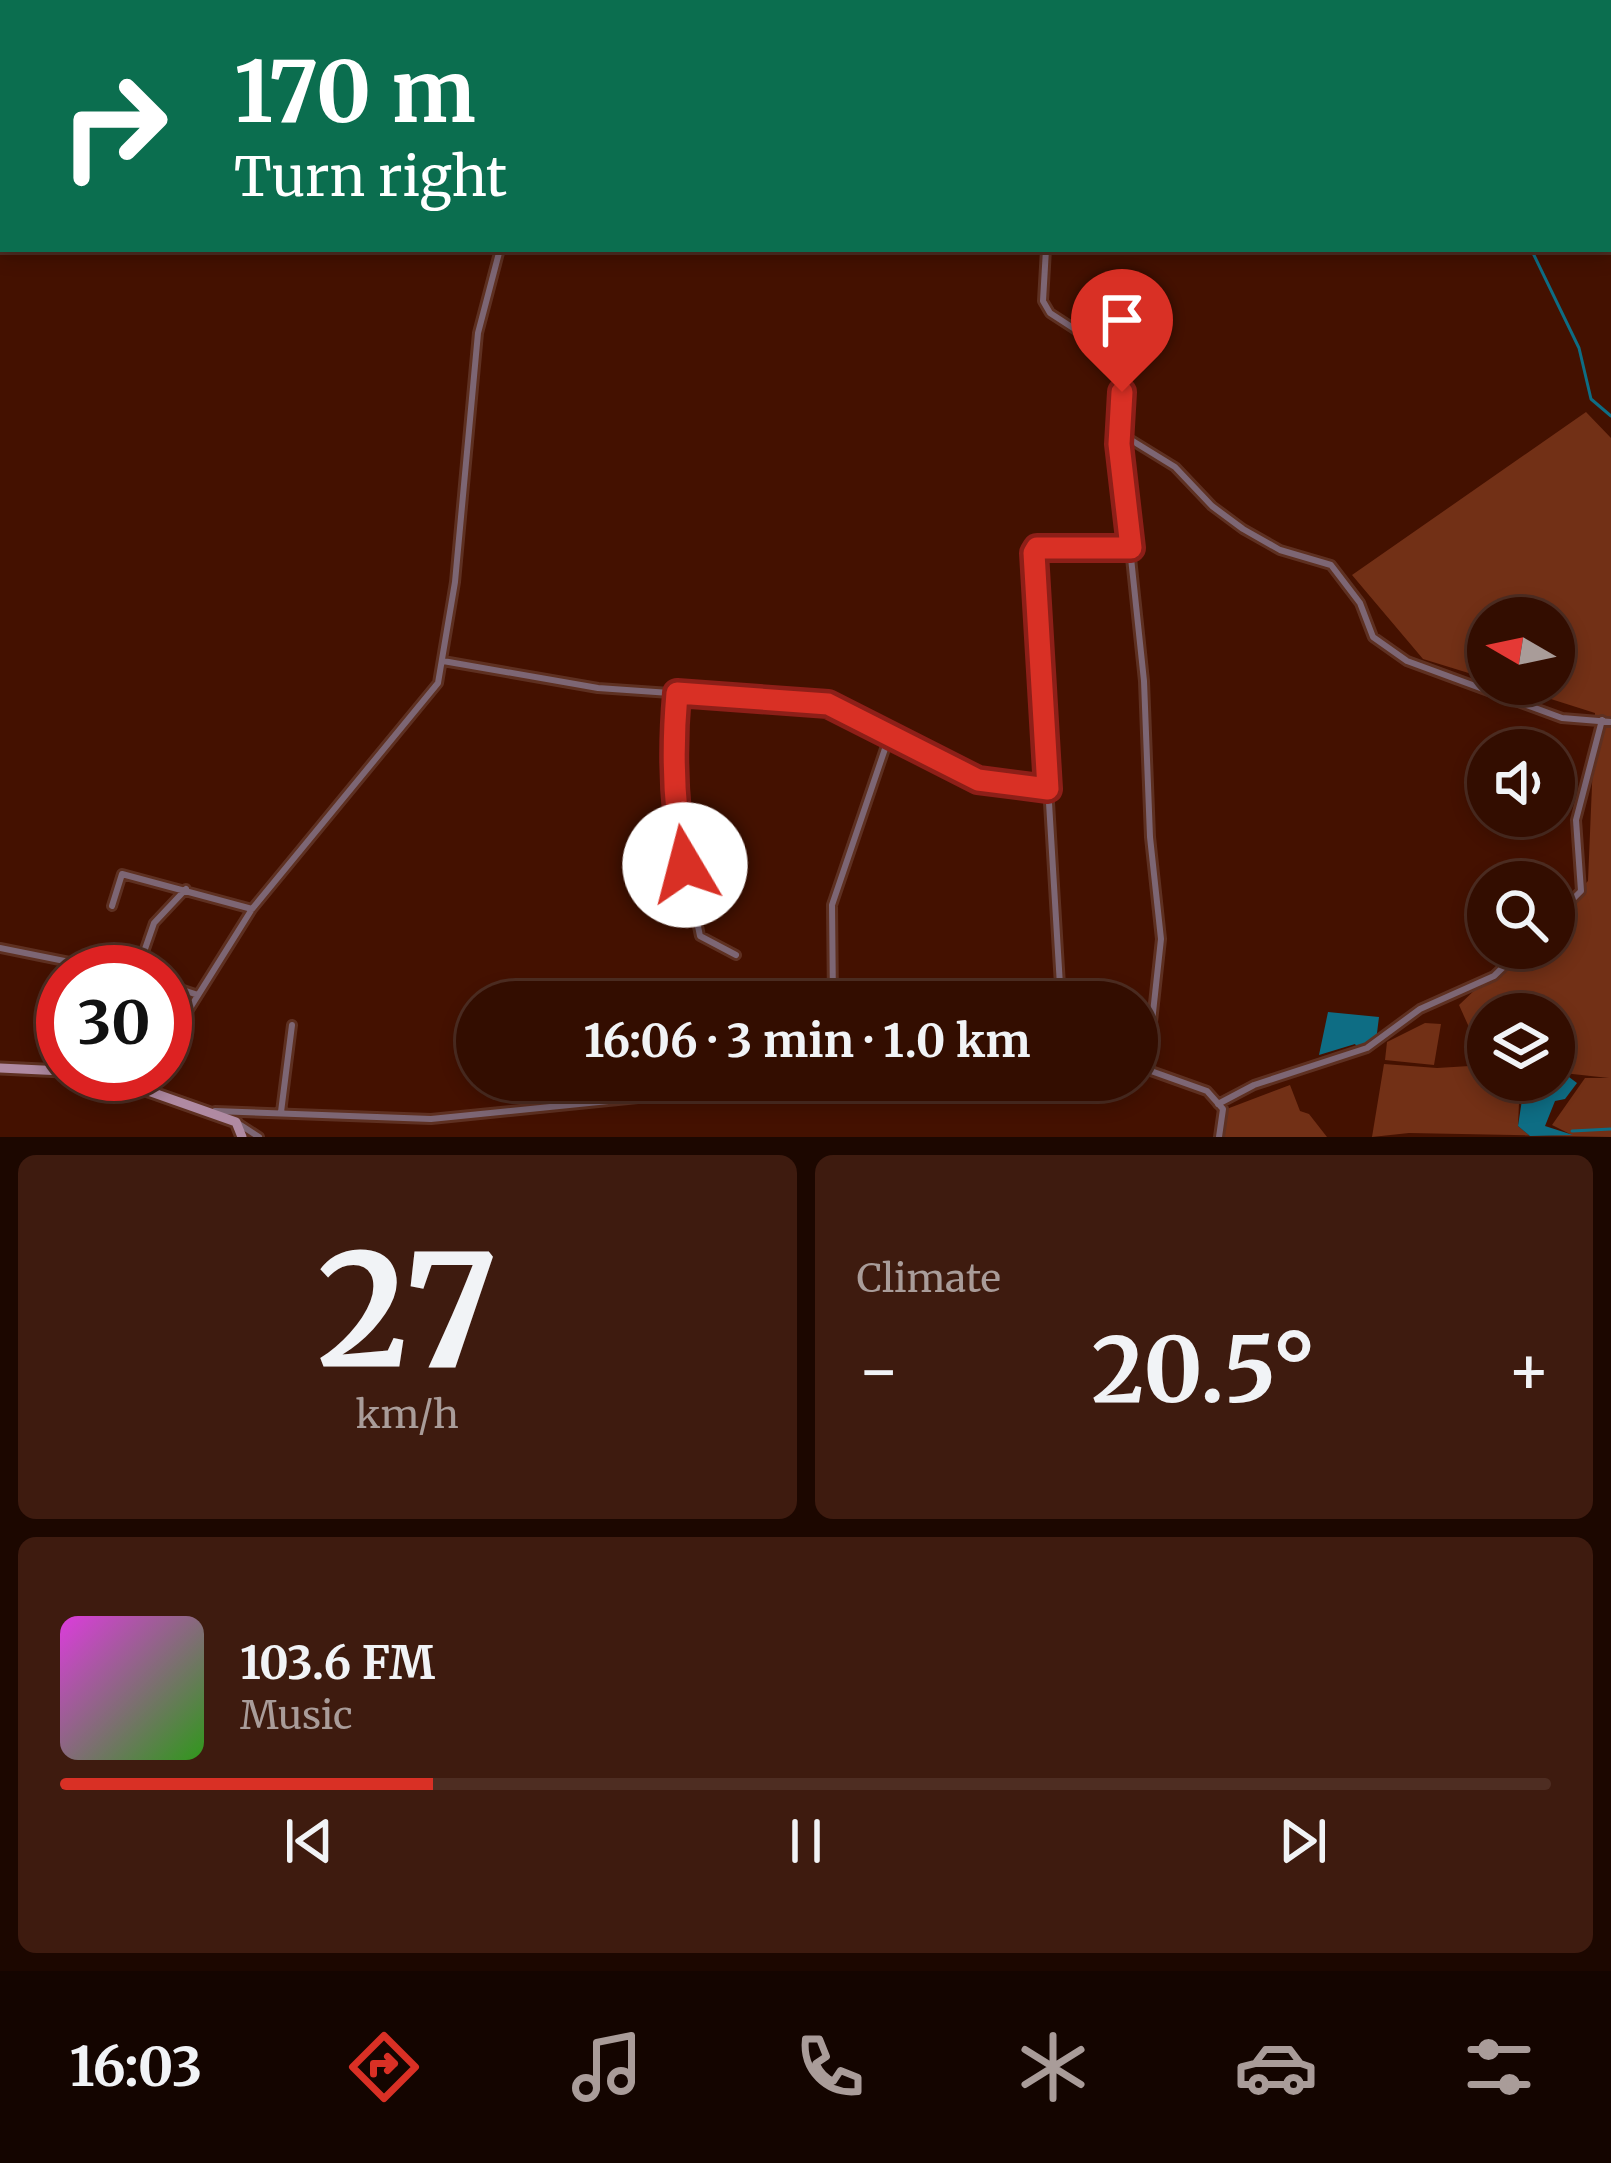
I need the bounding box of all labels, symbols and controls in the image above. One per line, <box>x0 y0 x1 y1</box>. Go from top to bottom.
text: 170 m <box>234 39 476 145</box>
icon: right <box>36 48 192 204</box>
text: Turn right <box>234 143 507 211</box>
pin <box>1071 269 1173 392</box>
icon: arrive <box>1089 287 1155 353</box>
north arrow <box>1467 597 1575 705</box>
map controls <box>1467 597 1575 1101</box>
button: sound <box>1467 729 1575 837</box>
position arrow <box>622 802 748 928</box>
button: search <box>1467 861 1575 969</box>
speed limit sign: 30 <box>36 945 192 1101</box>
button: layers <box>1467 993 1575 1101</box>
text: 16:06 · 3 min · 1.0 km <box>583 1013 1031 1069</box>
text: 27 <box>317 1213 497 1410</box>
text: Climate <box>857 1254 1001 1303</box>
text: 20.5° <box>1091 1313 1316 1427</box>
text: − <box>857 1329 901 1412</box>
text: + <box>1507 1329 1551 1412</box>
text: km/h <box>356 1390 459 1439</box>
text: 103.6 FM <box>240 1635 435 1691</box>
text: Music <box>240 1691 353 1740</box>
icon: previous <box>276 1808 342 1874</box>
icon: pause <box>773 1808 839 1874</box>
icon: next <box>1270 1808 1336 1874</box>
icon: directions <box>342 2025 426 2109</box>
icon: music <box>565 2025 649 2109</box>
icon: phone <box>788 2025 872 2109</box>
icon: climate <box>1011 2025 1095 2109</box>
icon: car <box>1234 2025 1318 2109</box>
icon: filters <box>1457 2025 1541 2109</box>
text: 16:03 <box>70 2033 202 2101</box>

